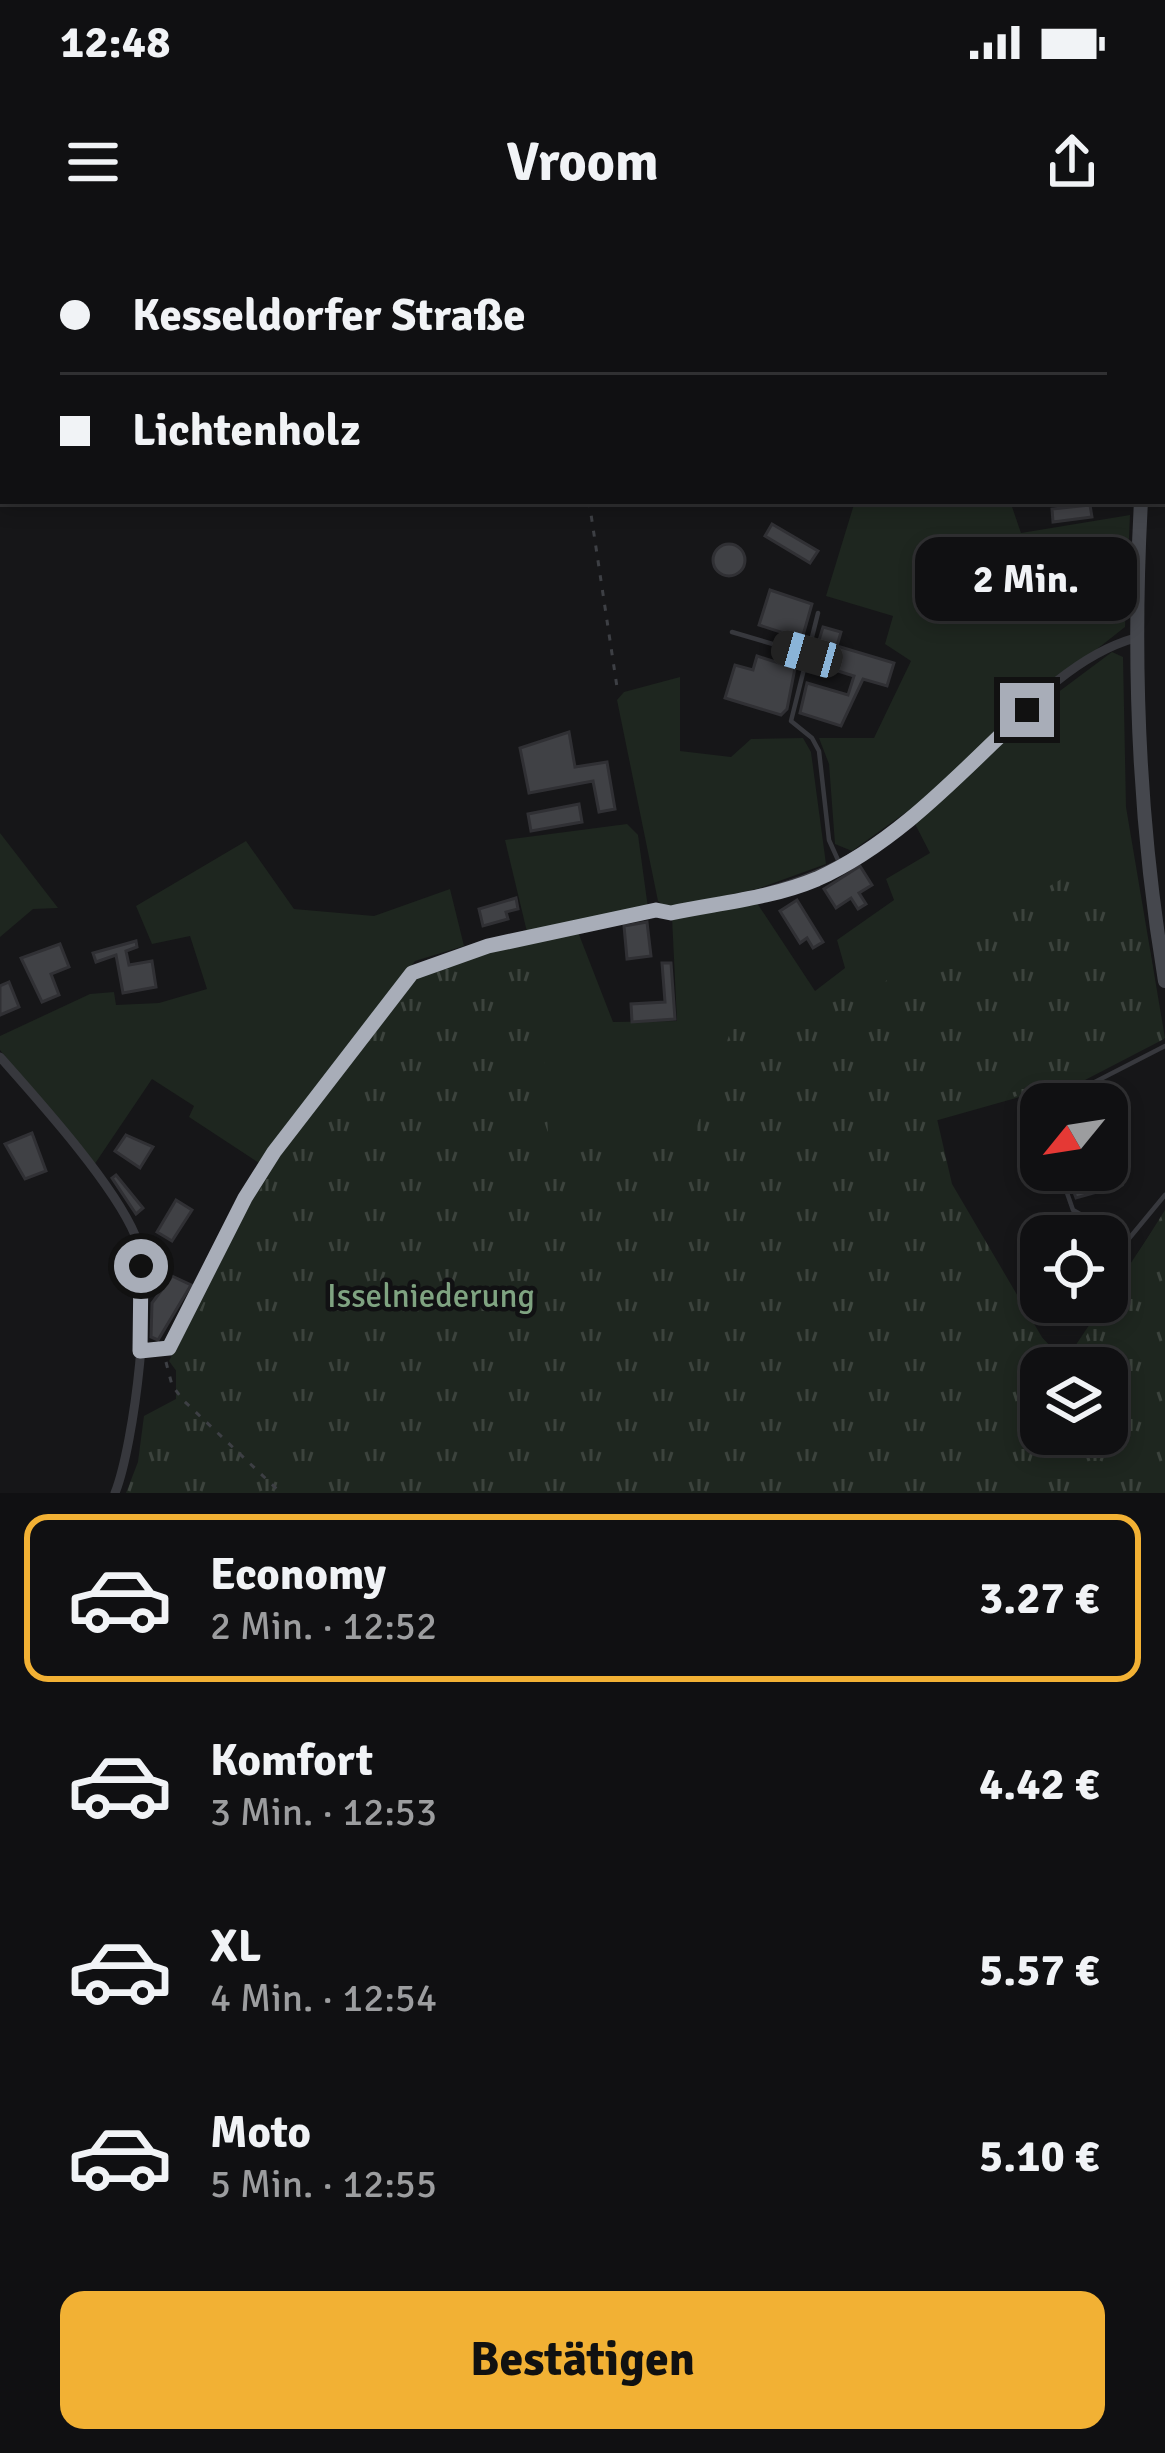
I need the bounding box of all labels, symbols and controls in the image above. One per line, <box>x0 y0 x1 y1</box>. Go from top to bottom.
text: 12:48 <box>60 15 170 70</box>
icon: menu <box>60 129 126 195</box>
text: Vroom <box>506 129 659 196</box>
icon: share <box>1039 129 1105 195</box>
text: Kesseldorfer Straße <box>132 288 526 343</box>
text: Lichtenholz <box>132 403 360 458</box>
callout: 2 Min. <box>916 536 1138 620</box>
text: 2 Min. <box>973 555 1079 603</box>
car <box>767 627 847 681</box>
route end <box>1000 683 1054 737</box>
north arrow <box>1020 1083 1128 1191</box>
map controls <box>1020 1083 1128 1455</box>
button: locate <box>1020 1215 1128 1323</box>
route start <box>114 1239 168 1293</box>
park label: Isselniederung <box>327 1276 535 1317</box>
button: layers <box>1020 1347 1128 1455</box>
icon: car <box>66 1544 174 1652</box>
text: Economy <box>210 1547 386 1602</box>
text: 3.27 € <box>979 1571 1099 1626</box>
text: 2 Min. · 12:52 <box>210 1602 437 1650</box>
icon: car <box>66 1730 174 1838</box>
text: Komfort <box>210 1733 373 1788</box>
text: 4.42 € <box>979 1757 1099 1812</box>
text: 3 Min. · 12:53 <box>210 1788 437 1836</box>
icon: car <box>66 1916 174 2024</box>
text: XL <box>210 1919 261 1974</box>
text: 5.57 € <box>979 1943 1099 1998</box>
text: 4 Min. · 12:54 <box>210 1974 437 2022</box>
icon: car <box>66 2102 174 2210</box>
text: Moto <box>210 2105 311 2160</box>
text: 5.10 € <box>979 2129 1099 2184</box>
text: 5 Min. · 12:55 <box>210 2160 437 2208</box>
button: Bestätigen <box>60 2291 1105 2429</box>

